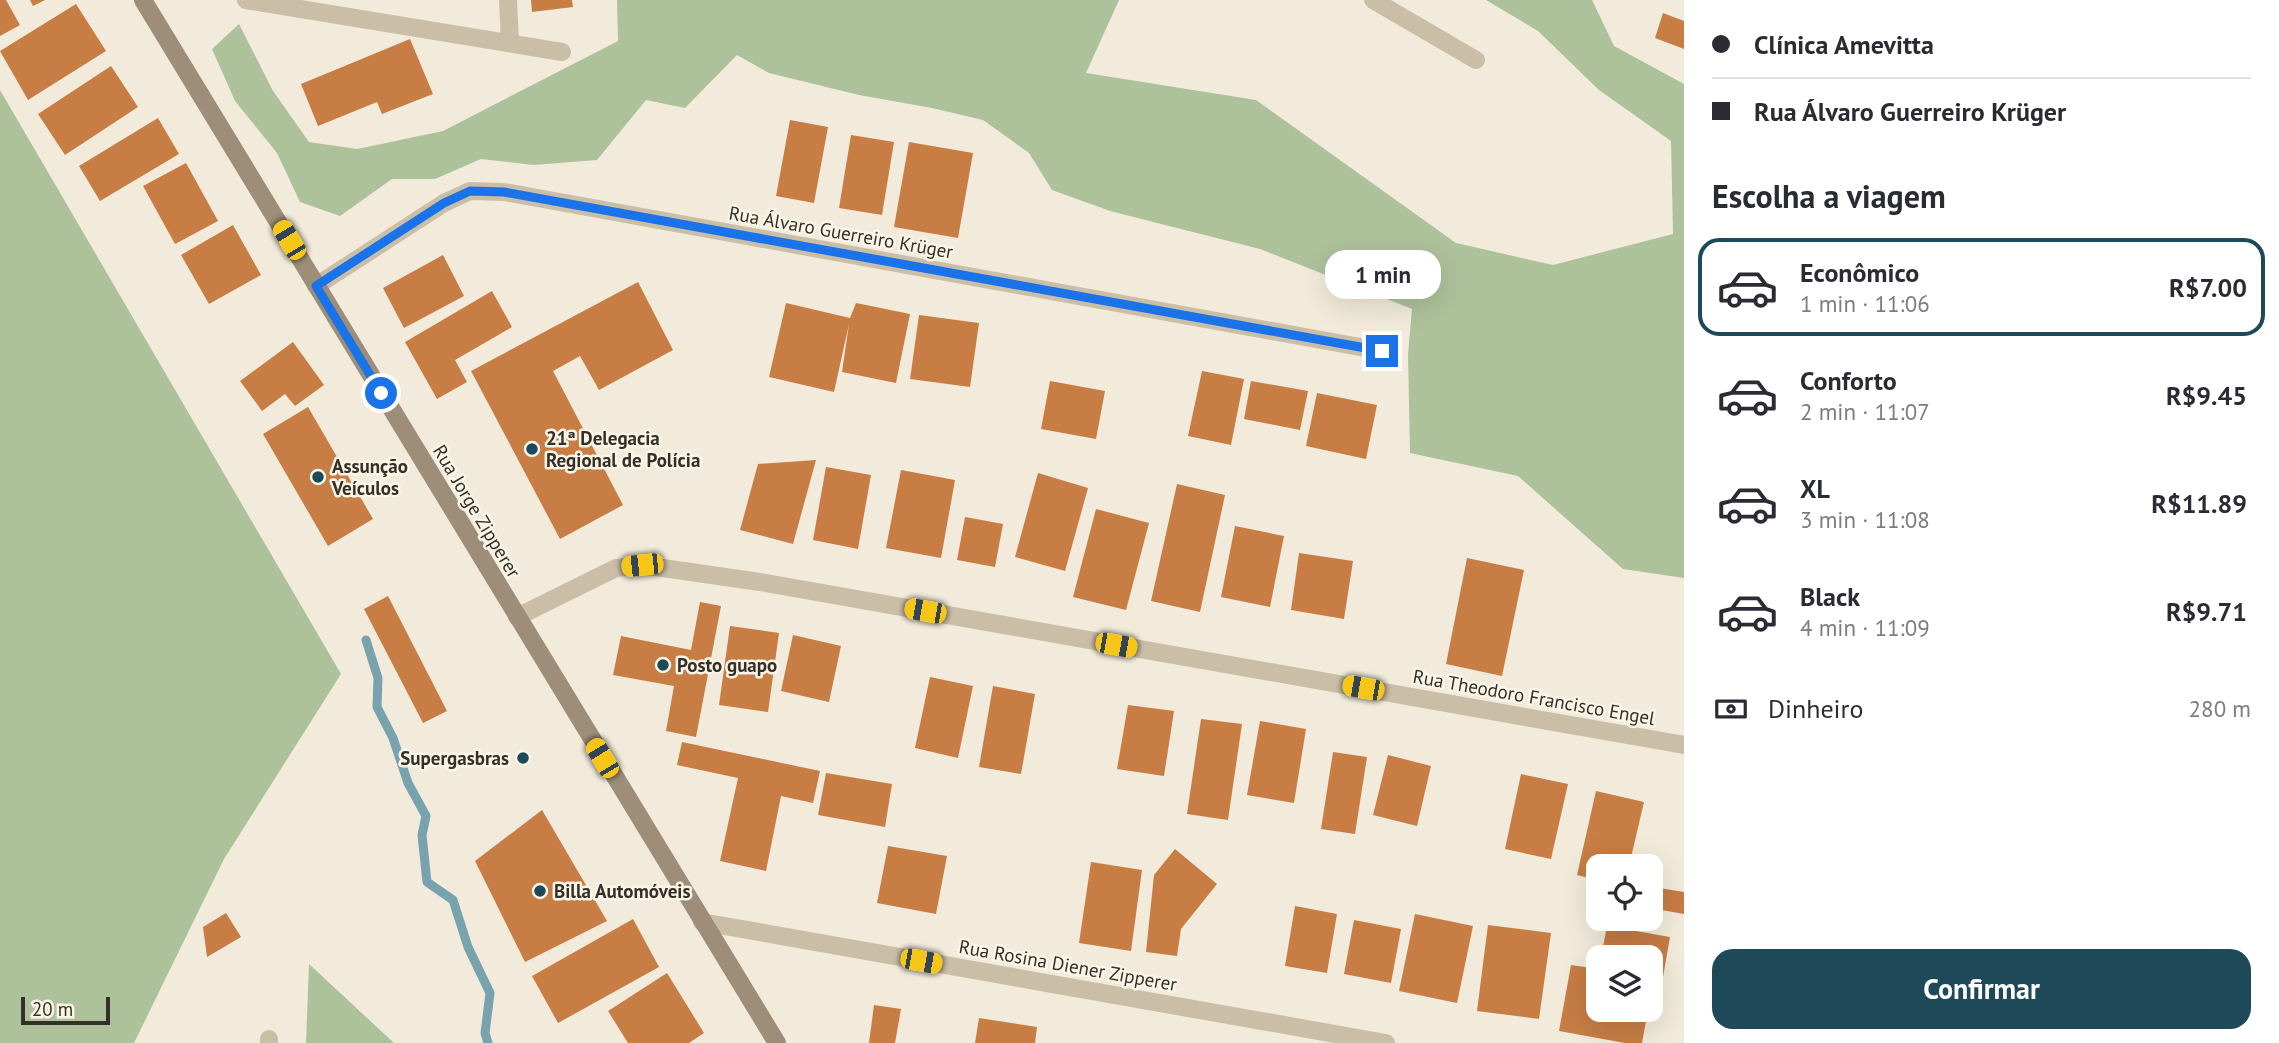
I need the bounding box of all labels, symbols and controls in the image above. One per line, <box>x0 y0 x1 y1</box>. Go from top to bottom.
text: Clínica Amevitta <box>1754 28 1934 61</box>
text: Rua Álvaro Guerreiro Krüger <box>1754 95 2066 128</box>
text: Escolha a viagem <box>1712 175 1946 217</box>
street label: Rua Álvaro Guerreiro Krüger <box>727 200 955 264</box>
car <box>270 217 309 263</box>
callout: 1 min <box>1324 250 1440 298</box>
icon: car <box>1716 256 1779 319</box>
text: Econômico <box>1800 256 1919 289</box>
text: 1 min <box>1355 260 1411 289</box>
text: R$7.00 <box>2169 271 2247 304</box>
text: 1 min · 11:06 <box>1800 289 1930 318</box>
route end <box>1366 335 1398 367</box>
icon: car <box>1716 364 1779 427</box>
text: Conforto <box>1800 364 1897 397</box>
route start <box>365 377 397 409</box>
text: R$9.45 <box>2166 379 2247 412</box>
text: 2 min · 11:07 <box>1800 397 1930 426</box>
place label: 21ª Delegacia Regional de Polícia <box>546 426 700 472</box>
street label: Rua Jorge Zipperer <box>428 440 526 582</box>
marker: 21ª Delegacia Regional de Polícia <box>524 441 540 457</box>
place label: Assunção Veículos <box>331 454 408 500</box>
marker: Assunção Veículos <box>310 469 326 485</box>
icon: car <box>1716 472 1779 535</box>
text: XL <box>1800 472 1830 505</box>
text: R$11.89 <box>2151 487 2247 520</box>
text: 3 min · 11:08 <box>1800 505 1930 534</box>
car <box>621 552 664 578</box>
icon: car <box>1716 580 1779 643</box>
text: Black <box>1800 580 1860 613</box>
text: R$9.71 <box>2166 595 2247 628</box>
car <box>903 597 948 625</box>
text: 4 min · 11:09 <box>1800 613 1930 642</box>
car <box>1094 631 1139 659</box>
place label: Posto guapo <box>677 653 777 677</box>
marker: Posto guapo <box>655 657 671 673</box>
street label: Rua Theodoro Francisco Engel <box>1411 664 1657 730</box>
car <box>1341 674 1386 702</box>
icon: cash <box>1712 690 1750 728</box>
text: Dinheiro <box>1768 692 1863 725</box>
text: 280 m <box>2189 694 2251 723</box>
car <box>583 735 622 781</box>
place label: Supergasbras <box>400 746 509 770</box>
marker: Supergasbras <box>515 750 531 766</box>
map controls <box>1586 854 1663 1022</box>
button: locate <box>1586 854 1663 931</box>
place label: Billa Automóveis <box>554 879 690 903</box>
marker: Billa Automóveis <box>532 883 548 899</box>
street label: Rua Rosina Diener Zipperer <box>957 934 1179 996</box>
button: layers <box>1586 945 1663 1022</box>
car <box>899 947 944 975</box>
button: Confirmar <box>1712 949 2251 1029</box>
scale bar <box>21 994 110 1026</box>
text: 20 m <box>32 997 73 1021</box>

